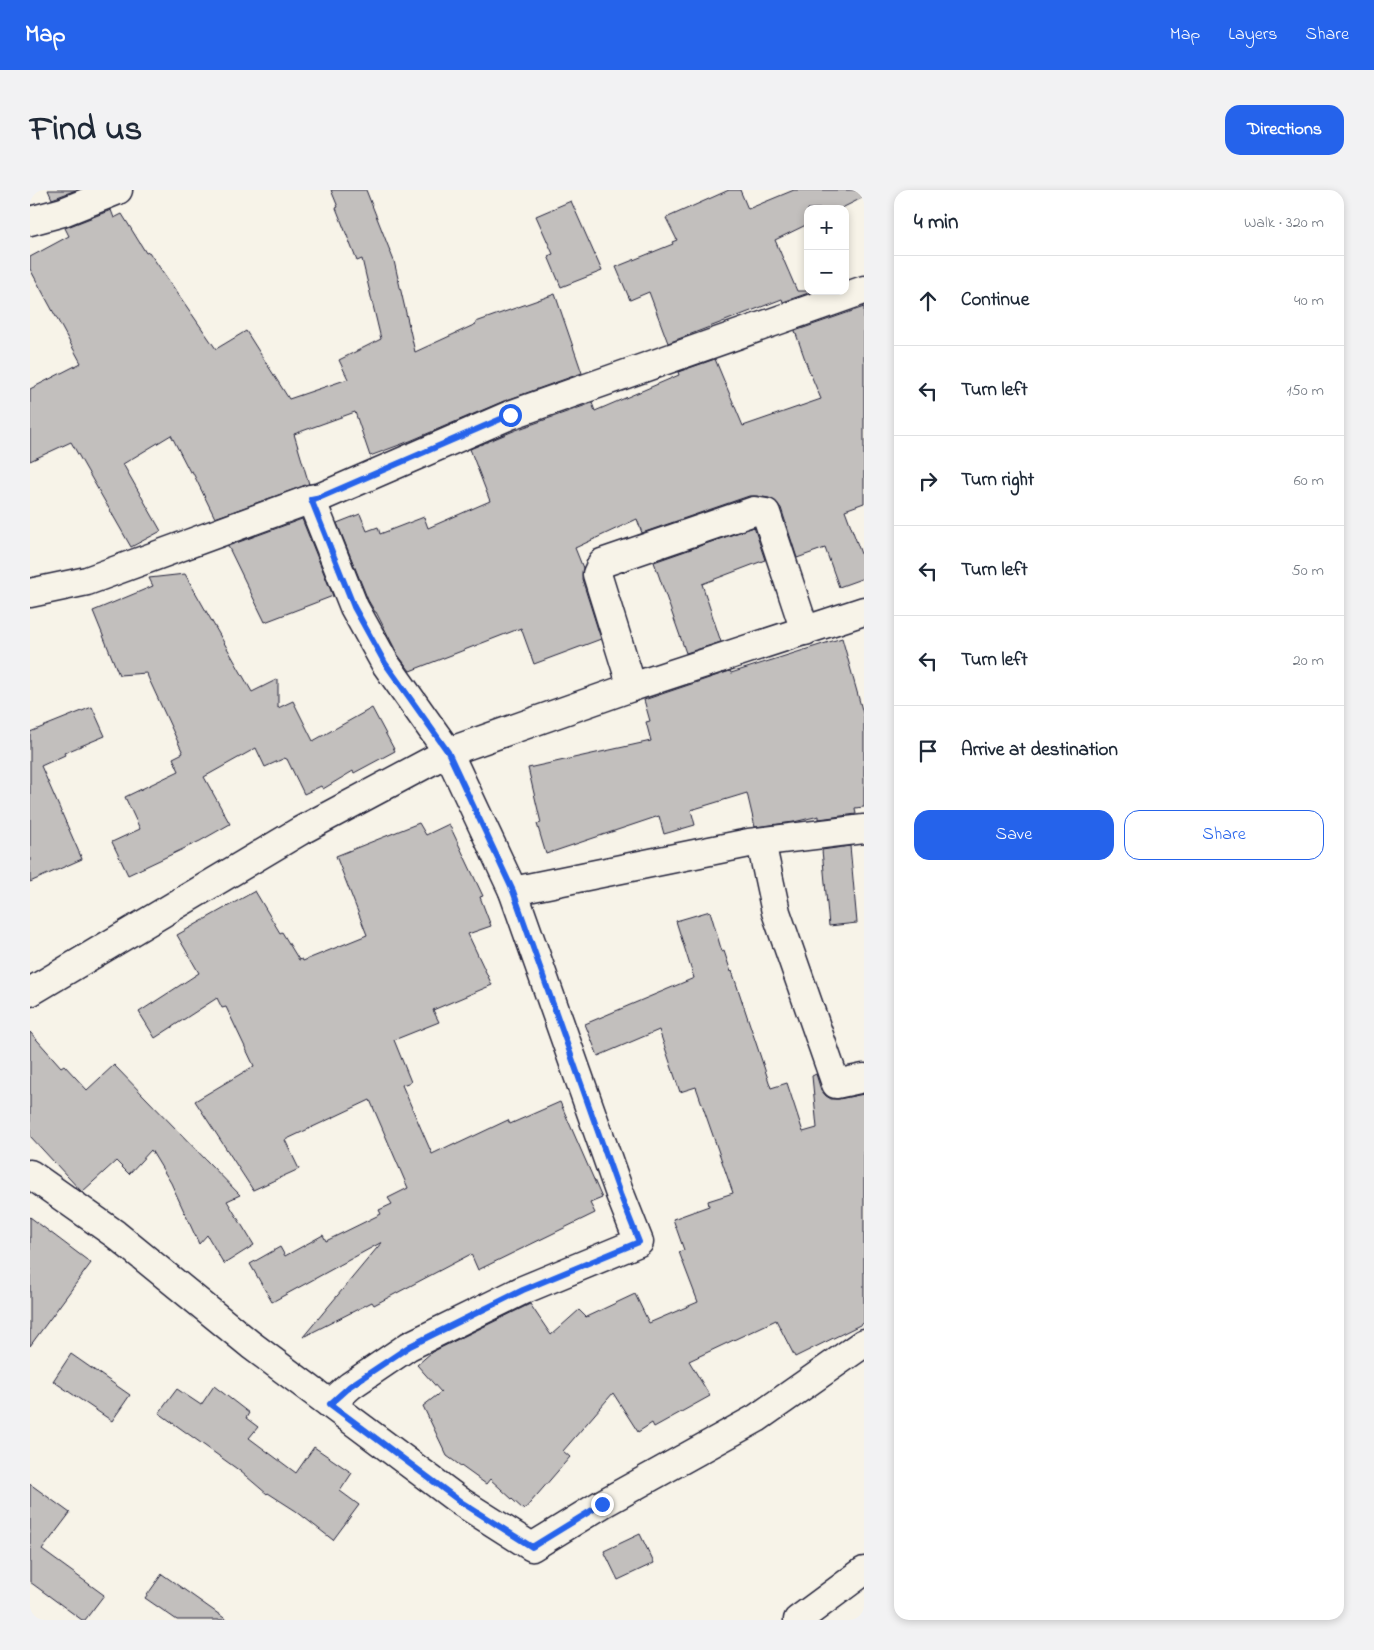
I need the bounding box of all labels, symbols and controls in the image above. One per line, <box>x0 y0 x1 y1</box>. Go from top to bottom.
text: Map <box>25 18 66 53</box>
text: Map <box>1170 22 1200 48</box>
text: Layers <box>1228 22 1278 48</box>
text: Share <box>1306 22 1349 48</box>
text: Find us <box>30 105 142 156</box>
button: Directions <box>1225 105 1344 155</box>
map controls <box>804 205 849 295</box>
button: + <box>804 205 849 250</box>
text: 4 min <box>914 208 958 238</box>
text: Walk · 320 m <box>1244 211 1324 235</box>
button: − <box>804 250 849 295</box>
icon: ahead <box>914 287 942 315</box>
text: Continue <box>961 287 1029 314</box>
text: 40 m <box>1294 289 1324 313</box>
icon: left <box>914 377 942 405</box>
text: Turn left <box>961 377 1028 404</box>
text: 150 m <box>1286 379 1324 403</box>
route start <box>499 404 522 427</box>
icon: right <box>914 467 942 495</box>
text: Turn right <box>961 467 1034 494</box>
text: 60 m <box>1294 469 1324 493</box>
icon: left <box>914 557 942 585</box>
text: Turn left <box>961 557 1028 584</box>
text: 50 m <box>1292 559 1324 583</box>
icon: left <box>914 647 942 675</box>
text: Turn left <box>961 647 1028 674</box>
text: 20 m <box>1293 649 1324 673</box>
icon: arrive <box>914 737 942 765</box>
text: Arrive at destination <box>961 737 1118 764</box>
button: Save <box>914 810 1114 860</box>
button: Share <box>1124 810 1324 860</box>
route end <box>591 1493 614 1516</box>

